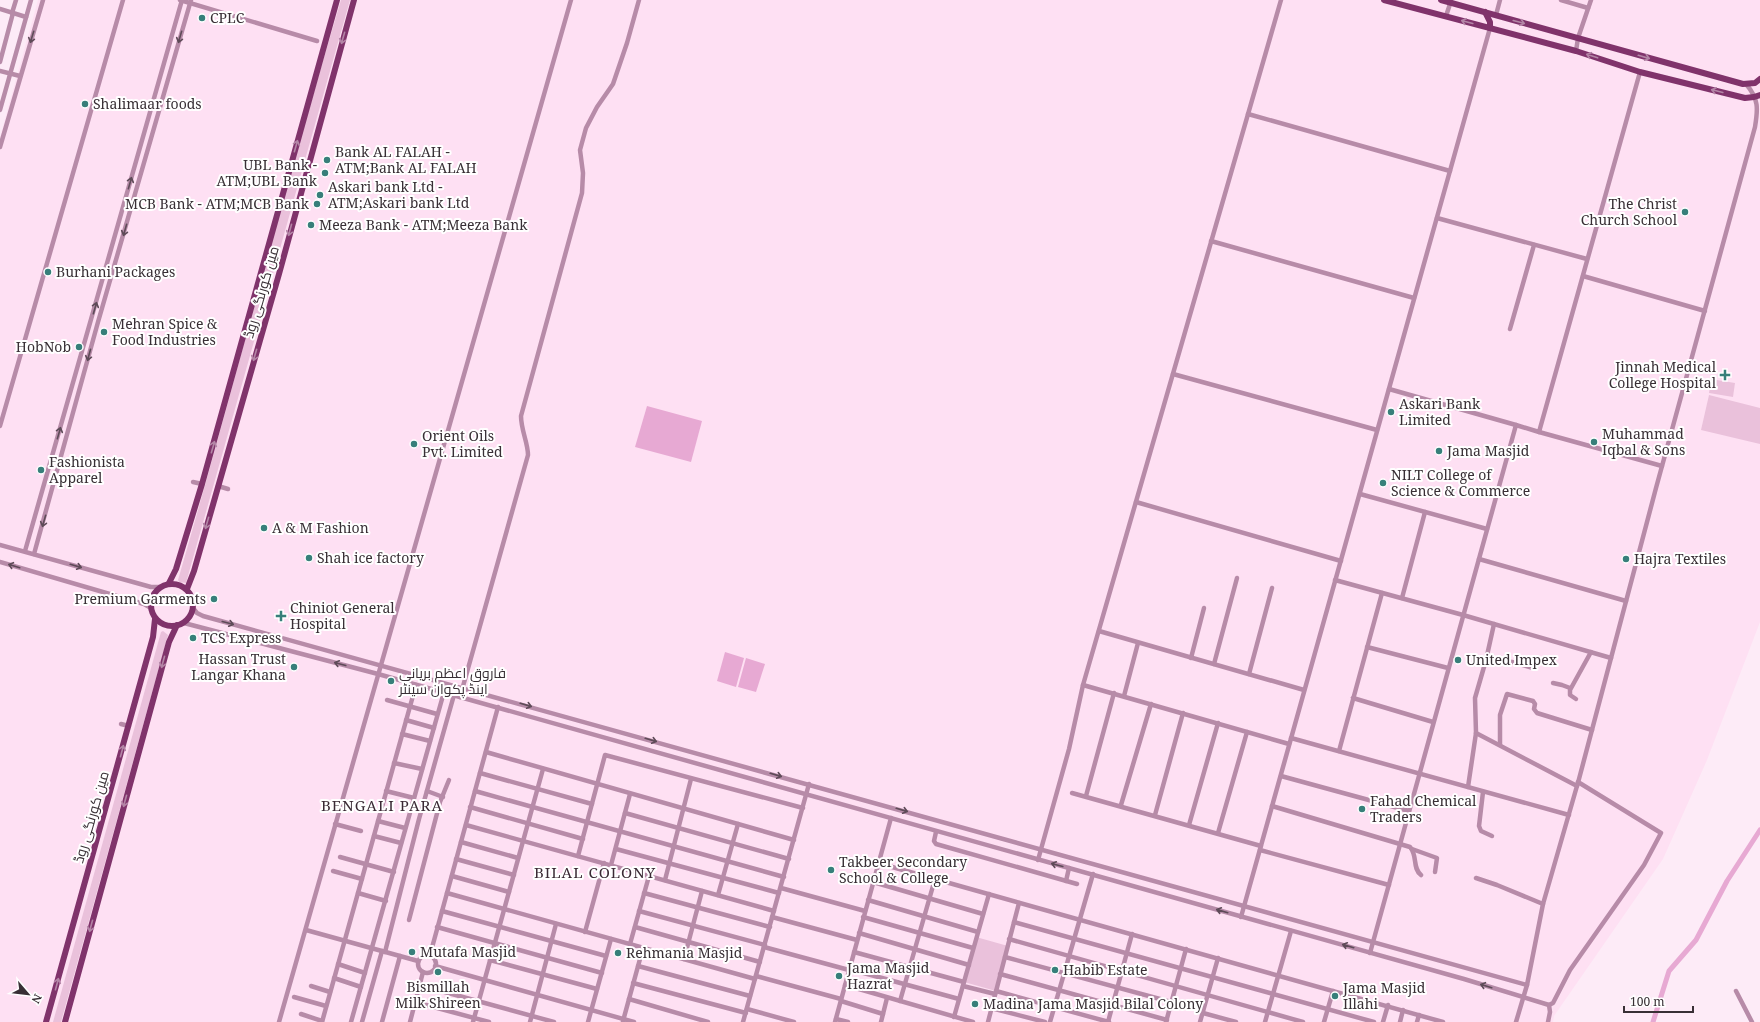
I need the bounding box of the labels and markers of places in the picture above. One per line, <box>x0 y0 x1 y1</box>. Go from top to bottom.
place label: CPLC <box>210 8 245 27</box>
marker: CPLC <box>197 13 207 23</box>
place label: Shalimaar foods <box>93 94 202 113</box>
marker: Shalimaar foods <box>80 99 90 109</box>
place label: Bank AL FALAH - ATM;Bank AL FALAH <box>335 142 477 177</box>
place label: UBL Bank - ATM;UBL Bank <box>216 155 318 190</box>
marker: Bank AL FALAH - ATM;Bank AL FALAH <box>322 155 332 165</box>
marker: UBL Bank - ATM;UBL Bank <box>320 168 330 178</box>
place label: Askari bank Ltd - ATM;Askari bank Ltd <box>328 177 470 212</box>
marker: Askari bank Ltd - ATM;Askari bank Ltd <box>315 190 325 200</box>
place label: MCB Bank - ATM;MCB Bank <box>125 194 310 213</box>
place label: The Christ Church School <box>1581 194 1678 229</box>
marker: MCB Bank - ATM;MCB Bank <box>312 199 322 209</box>
marker: The Christ Church School <box>1680 207 1690 217</box>
place label: Meeza Bank - ATM;Meeza Bank <box>319 215 528 234</box>
marker: Meeza Bank - ATM;Meeza Bank <box>306 220 316 230</box>
place label: Burhani Packages <box>56 262 175 281</box>
marker: Burhani Packages <box>43 267 53 277</box>
place label: Mehran Spice & Food Industries <box>112 314 218 349</box>
marker: Mehran Spice & Food Industries <box>99 327 109 337</box>
place label: HobNob <box>16 337 71 356</box>
marker: HobNob <box>74 342 84 352</box>
place label: Jinnah Medical College Hospital <box>1609 357 1717 392</box>
marker: Jinnah Medical College Hospital <box>1719 369 1731 381</box>
place label: Askari Bank Limited <box>1399 394 1481 429</box>
marker: Askari Bank Limited <box>1386 407 1396 417</box>
place label: Muhammad Iqbal & Sons <box>1602 424 1685 459</box>
place label: Orient Oils Pvt. Limited <box>422 426 503 461</box>
marker: Muhammad Iqbal & Sons <box>1589 437 1599 447</box>
marker: Orient Oils Pvt. Limited <box>409 439 419 449</box>
place label: Jama Masjid <box>1446 441 1530 460</box>
marker: Jama Masjid <box>1434 446 1444 456</box>
place label: Fashionista Apparel <box>49 452 125 487</box>
marker: Fashionista Apparel <box>36 465 46 475</box>
place label: NILT College of Science & Commerce <box>1391 465 1530 500</box>
marker: NILT College of Science & Commerce <box>1378 478 1388 488</box>
place label: A & M Fashion <box>272 518 369 537</box>
marker: A & M Fashion <box>259 523 269 533</box>
place label: Shah ice factory <box>317 548 424 567</box>
place label: Hajra Textiles <box>1634 549 1726 568</box>
marker: Shah ice factory <box>304 553 314 563</box>
marker: Hajra Textiles <box>1621 554 1631 564</box>
place label: Premium Garments <box>75 589 206 608</box>
marker: Premium Garments <box>209 594 219 604</box>
place label: Chiniot General Hospital <box>290 598 395 633</box>
marker: Chiniot General Hospital <box>275 610 287 622</box>
place label: TCS Express <box>201 628 281 647</box>
marker: TCS Express <box>188 633 198 643</box>
place label: Hassan Trust Langar Khana <box>191 649 286 684</box>
place label: United Impex <box>1466 650 1558 669</box>
marker: United Impex <box>1453 655 1463 665</box>
marker: Hassan Trust Langar Khana <box>289 662 299 672</box>
place label: فاروق اعظم بریانی اینڈ پکوان سینٹر <box>398 663 506 699</box>
marker: فاروق اعظم بریانی اینڈ پکوان سینٹر <box>386 676 396 686</box>
place label: Fahad Chemical Traders <box>1370 791 1477 826</box>
marker: Fahad Chemical Traders <box>1357 804 1367 814</box>
place label: Takbeer Secondary School & College <box>839 852 967 887</box>
marker: Takbeer Secondary School & College <box>826 865 836 875</box>
place label: Mutafa Masjid <box>420 942 517 961</box>
place label: Rehmania Masjid <box>626 943 743 962</box>
marker: Mutafa Masjid <box>407 947 417 957</box>
marker: Rehmania Masjid <box>613 948 623 958</box>
place label: Jama Masjid Hazrat <box>846 958 930 993</box>
place label: Habib Estate <box>1063 960 1148 979</box>
marker: Habib Estate <box>1050 965 1060 975</box>
marker: Bismillah Milk Shireen <box>433 967 443 977</box>
marker: Jama Masjid Hazrat <box>834 971 844 981</box>
place label: Bismillah Milk Shireen <box>395 977 481 1012</box>
place label: Jama Masjid Illahi <box>1342 978 1426 1013</box>
marker: Jama Masjid Illahi <box>1330 991 1340 1001</box>
place label: Madina Jama Masjid Bilal Colony <box>983 994 1203 1013</box>
marker: Madina Jama Masjid Bilal Colony <box>970 999 980 1009</box>

